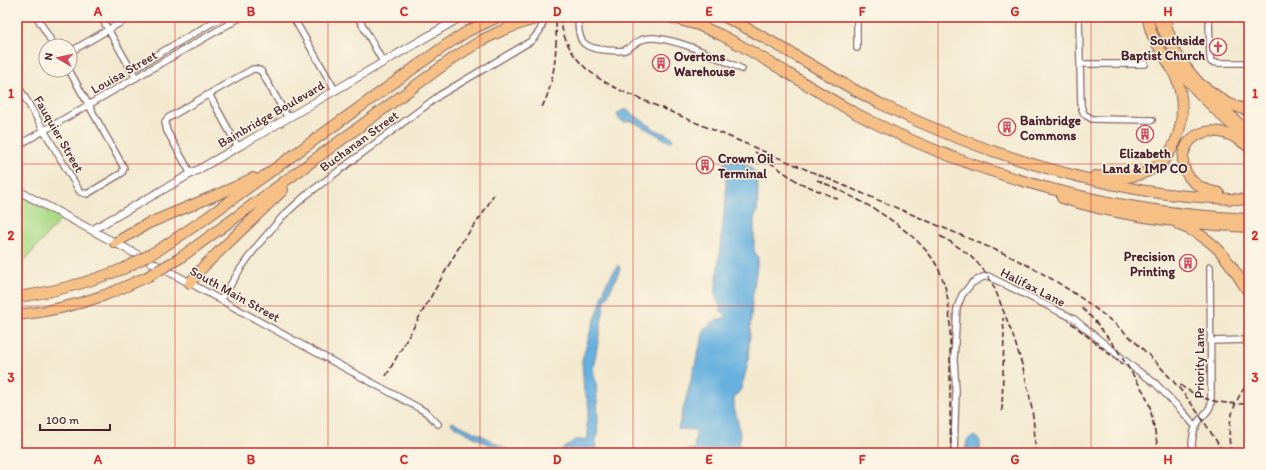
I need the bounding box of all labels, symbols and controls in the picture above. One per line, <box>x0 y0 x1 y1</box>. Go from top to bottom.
text: A <box>93 4 103 19</box>
text: B <box>247 4 256 19</box>
text: C <box>400 4 409 19</box>
text: D <box>553 4 562 19</box>
text: E <box>705 4 713 19</box>
text: F <box>859 4 866 19</box>
text: G <box>1011 4 1020 19</box>
text: H <box>1164 4 1173 19</box>
place label: Southside Baptist Church <box>1121 33 1205 64</box>
church icon: Southside Baptist Church <box>1208 37 1228 57</box>
north arrow <box>38 38 78 78</box>
street label: Louisa Street <box>88 47 160 97</box>
place label: Overtons Warehouse <box>674 49 735 79</box>
text: N <box>42 52 56 61</box>
building icon: Overtons Warehouse <box>651 53 671 73</box>
street label: Bainbridge Boulevard <box>215 77 327 151</box>
text: 1 <box>8 86 14 101</box>
text: 1 <box>1252 86 1258 101</box>
street label: Fauquier Street <box>31 93 87 175</box>
street label: Buchanan Street <box>317 107 401 175</box>
place label: Bainbridge Commons <box>1020 113 1081 143</box>
building icon: Bainbridge Commons <box>997 117 1017 137</box>
building icon: Elizabeth Land & IMP CO <box>1135 124 1155 144</box>
place label: Elizabeth Land & IMP CO <box>1102 146 1188 176</box>
place label: Crown Oil Terminal <box>717 151 774 181</box>
building icon: Crown Oil Terminal <box>695 155 715 175</box>
text: 2 <box>8 228 15 243</box>
text: 2 <box>1252 228 1259 243</box>
place label: Precision Printing <box>1124 249 1176 280</box>
building icon: Precision Printing <box>1178 253 1198 273</box>
street label: South Main Street <box>187 263 283 325</box>
street label: Halifax Lane <box>998 264 1068 310</box>
street label: Priority Lane <box>1192 327 1207 399</box>
text: 3 <box>7 370 15 385</box>
text: 3 <box>1251 370 1259 385</box>
scale bar <box>40 406 110 432</box>
text: 100 m <box>46 413 79 427</box>
text: A <box>93 452 103 467</box>
text: B <box>247 452 256 467</box>
text: C <box>400 452 409 467</box>
text: D <box>553 452 562 467</box>
text: E <box>705 452 713 467</box>
text: F <box>859 452 866 467</box>
text: G <box>1011 452 1020 467</box>
text: H <box>1164 452 1173 467</box>

